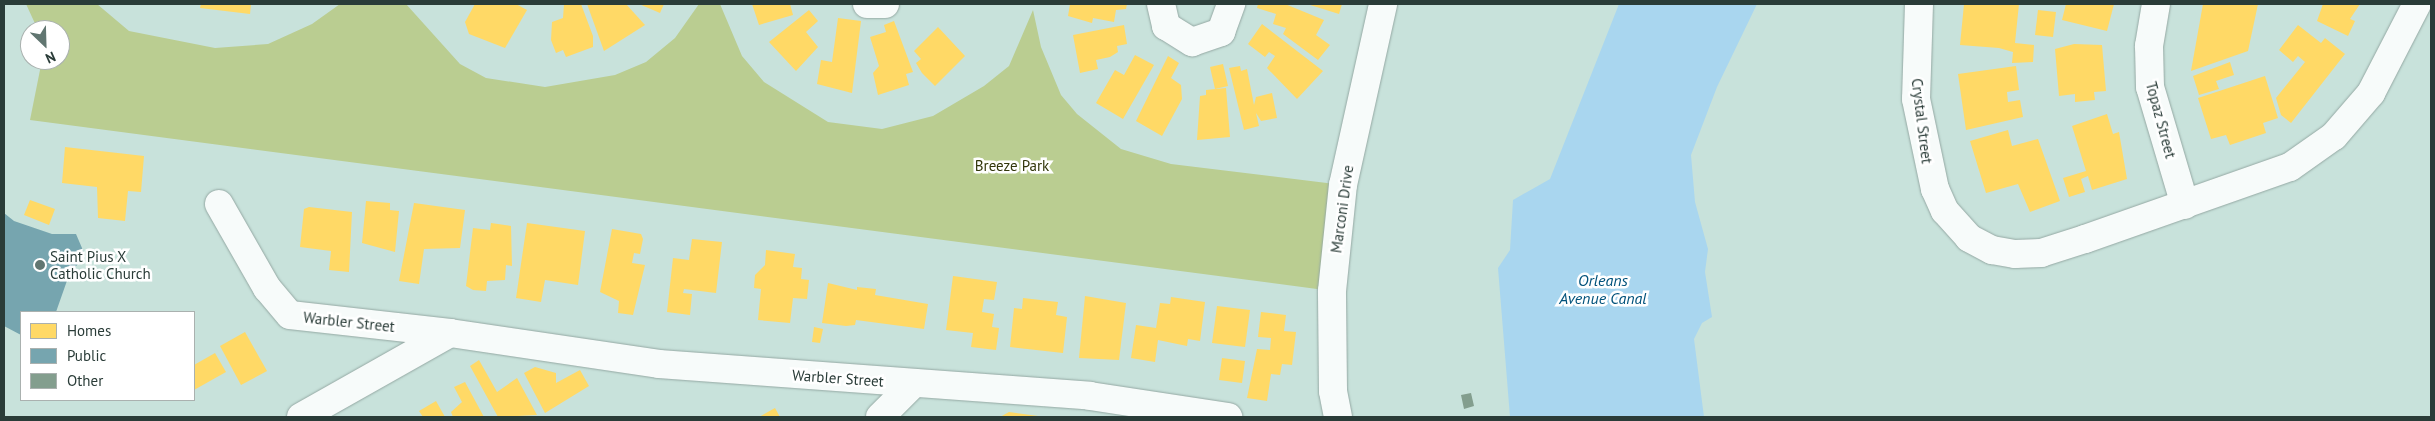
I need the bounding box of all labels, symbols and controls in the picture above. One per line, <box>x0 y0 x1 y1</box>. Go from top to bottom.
north arrow <box>20 20 70 70</box>
text: N <box>43 48 59 68</box>
street label: Crystal Street <box>1908 77 1936 165</box>
street label: Topaz Street <box>2142 80 2180 160</box>
park label: Breeze Park <box>975 157 1049 175</box>
street label: Marconi Drive <box>1327 164 1357 254</box>
place label: Saint Pius X Catholic Church <box>50 247 151 282</box>
marker: Saint Pius X Catholic Church <box>34 259 46 271</box>
water label: Orleans Avenue Canal <box>1559 270 1647 308</box>
street label: Warbler Street <box>302 308 396 336</box>
legend <box>20 311 195 401</box>
text: Homes <box>67 321 111 340</box>
text: Public <box>67 346 106 365</box>
street label: Warbler Street <box>792 366 884 390</box>
text: Other <box>67 371 103 390</box>

